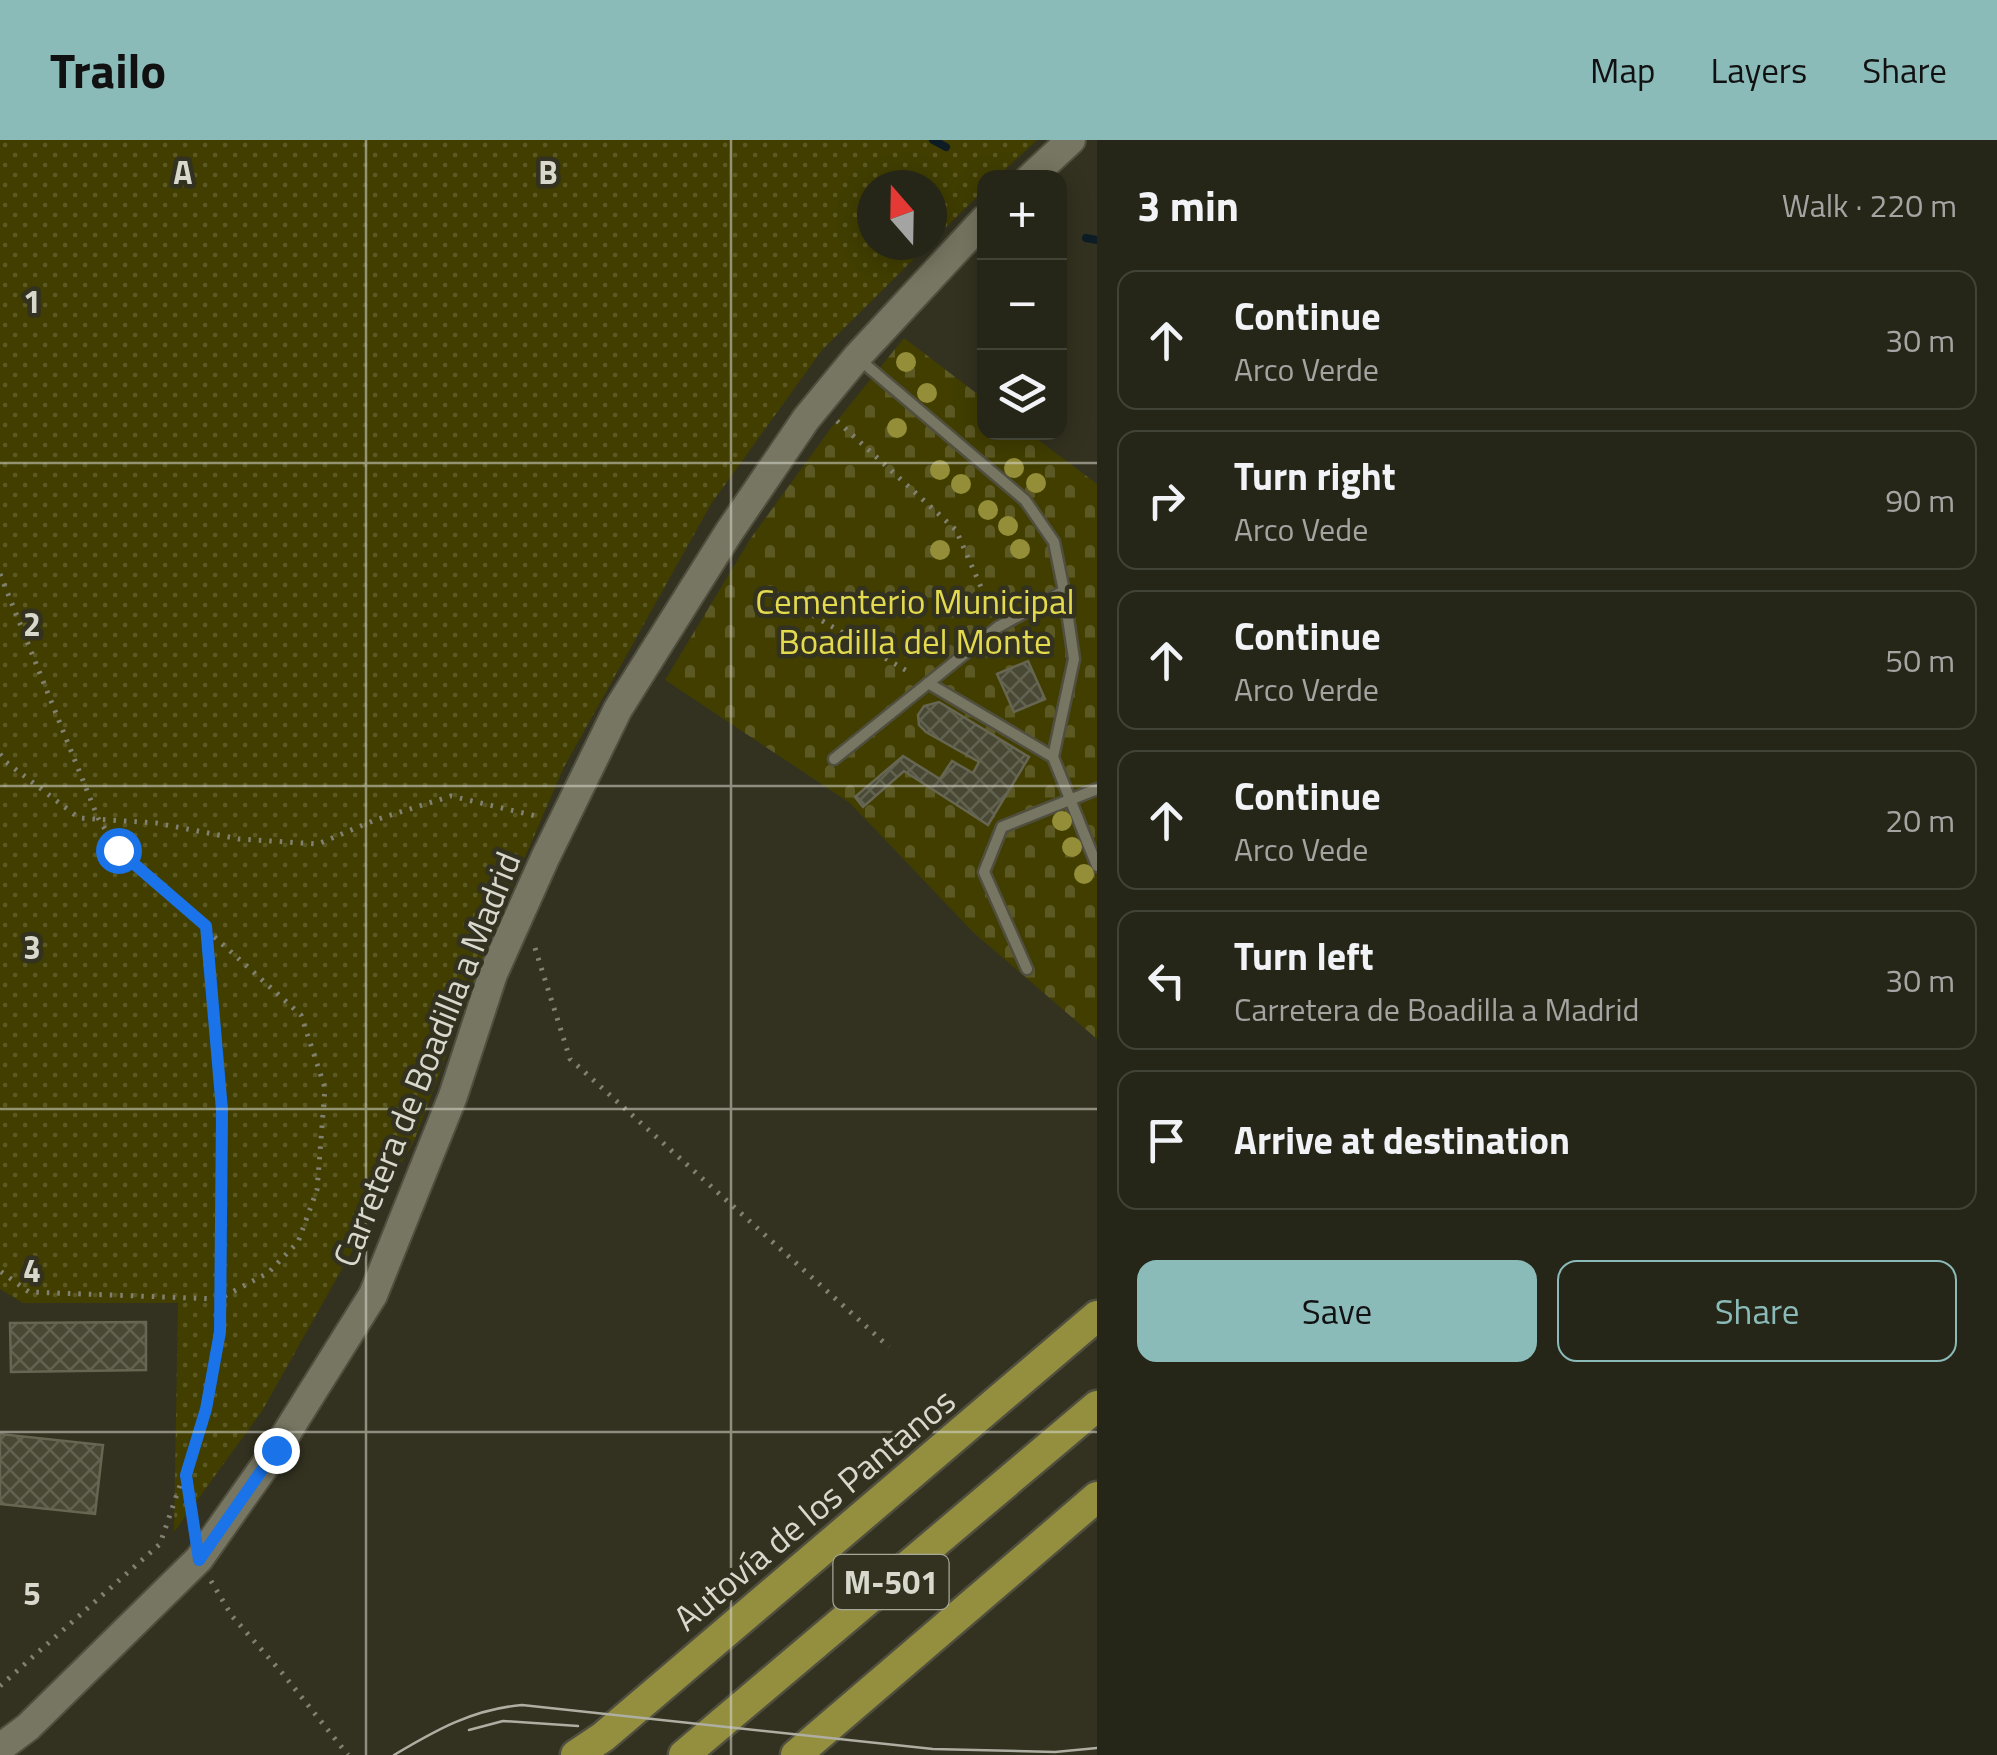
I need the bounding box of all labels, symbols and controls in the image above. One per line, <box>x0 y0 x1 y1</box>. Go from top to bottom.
text: Trailo <box>50 34 166 107</box>
text: Map <box>1590 43 1655 97</box>
text: Layers <box>1710 43 1807 97</box>
text: Share <box>1862 43 1947 97</box>
text: A <box>173 148 193 196</box>
text: B <box>538 148 558 196</box>
north arrow <box>857 170 947 260</box>
map controls <box>977 170 1067 440</box>
button: + <box>977 170 1067 260</box>
text: 3 min <box>1137 173 1239 237</box>
text: Walk · 220 m <box>1782 181 1957 229</box>
button: − <box>977 260 1067 350</box>
text: 1 <box>23 277 41 325</box>
text: Continue <box>1234 287 1381 345</box>
icon: ahead <box>1139 313 1194 368</box>
text: 30 m <box>1885 316 1955 364</box>
text: Arco Verde <box>1234 345 1379 393</box>
button: layers <box>977 350 1067 440</box>
text: Turn right <box>1234 447 1396 505</box>
icon: right <box>1139 473 1194 528</box>
text: 90 m <box>1885 476 1955 524</box>
text: Arco Vede <box>1234 505 1368 553</box>
park label: Cementerio Municipal Boadilla del Monte <box>755 574 1075 668</box>
text: 2 <box>23 600 41 648</box>
text: Continue <box>1234 607 1381 665</box>
icon: ahead <box>1139 633 1194 688</box>
text: 50 m <box>1885 636 1955 684</box>
text: Arco Verde <box>1234 665 1379 713</box>
text: Continue <box>1234 767 1381 825</box>
icon: ahead <box>1139 793 1194 848</box>
text: 20 m <box>1885 796 1955 844</box>
text: Arco Vede <box>1234 825 1368 873</box>
route start <box>96 828 142 874</box>
street label: Carretera de Boadilla a Madrid <box>318 843 534 1275</box>
text: 3 <box>23 923 41 971</box>
text: Turn left <box>1234 927 1374 985</box>
icon: left <box>1139 953 1194 1008</box>
text: 30 m <box>1885 956 1955 1004</box>
text: Carretera de Boadilla a Madrid <box>1234 985 1639 1033</box>
text: Arrive at destination <box>1234 1111 1570 1169</box>
icon: arrive <box>1139 1113 1194 1168</box>
text: 4 <box>23 1246 41 1294</box>
button: Save <box>1137 1260 1537 1362</box>
button: Share <box>1557 1260 1957 1362</box>
street label: Autovía de los Pantanos <box>661 1374 967 1644</box>
route end <box>254 1428 300 1474</box>
road number: M-501 <box>834 1555 948 1609</box>
text: 5 <box>23 1569 41 1617</box>

